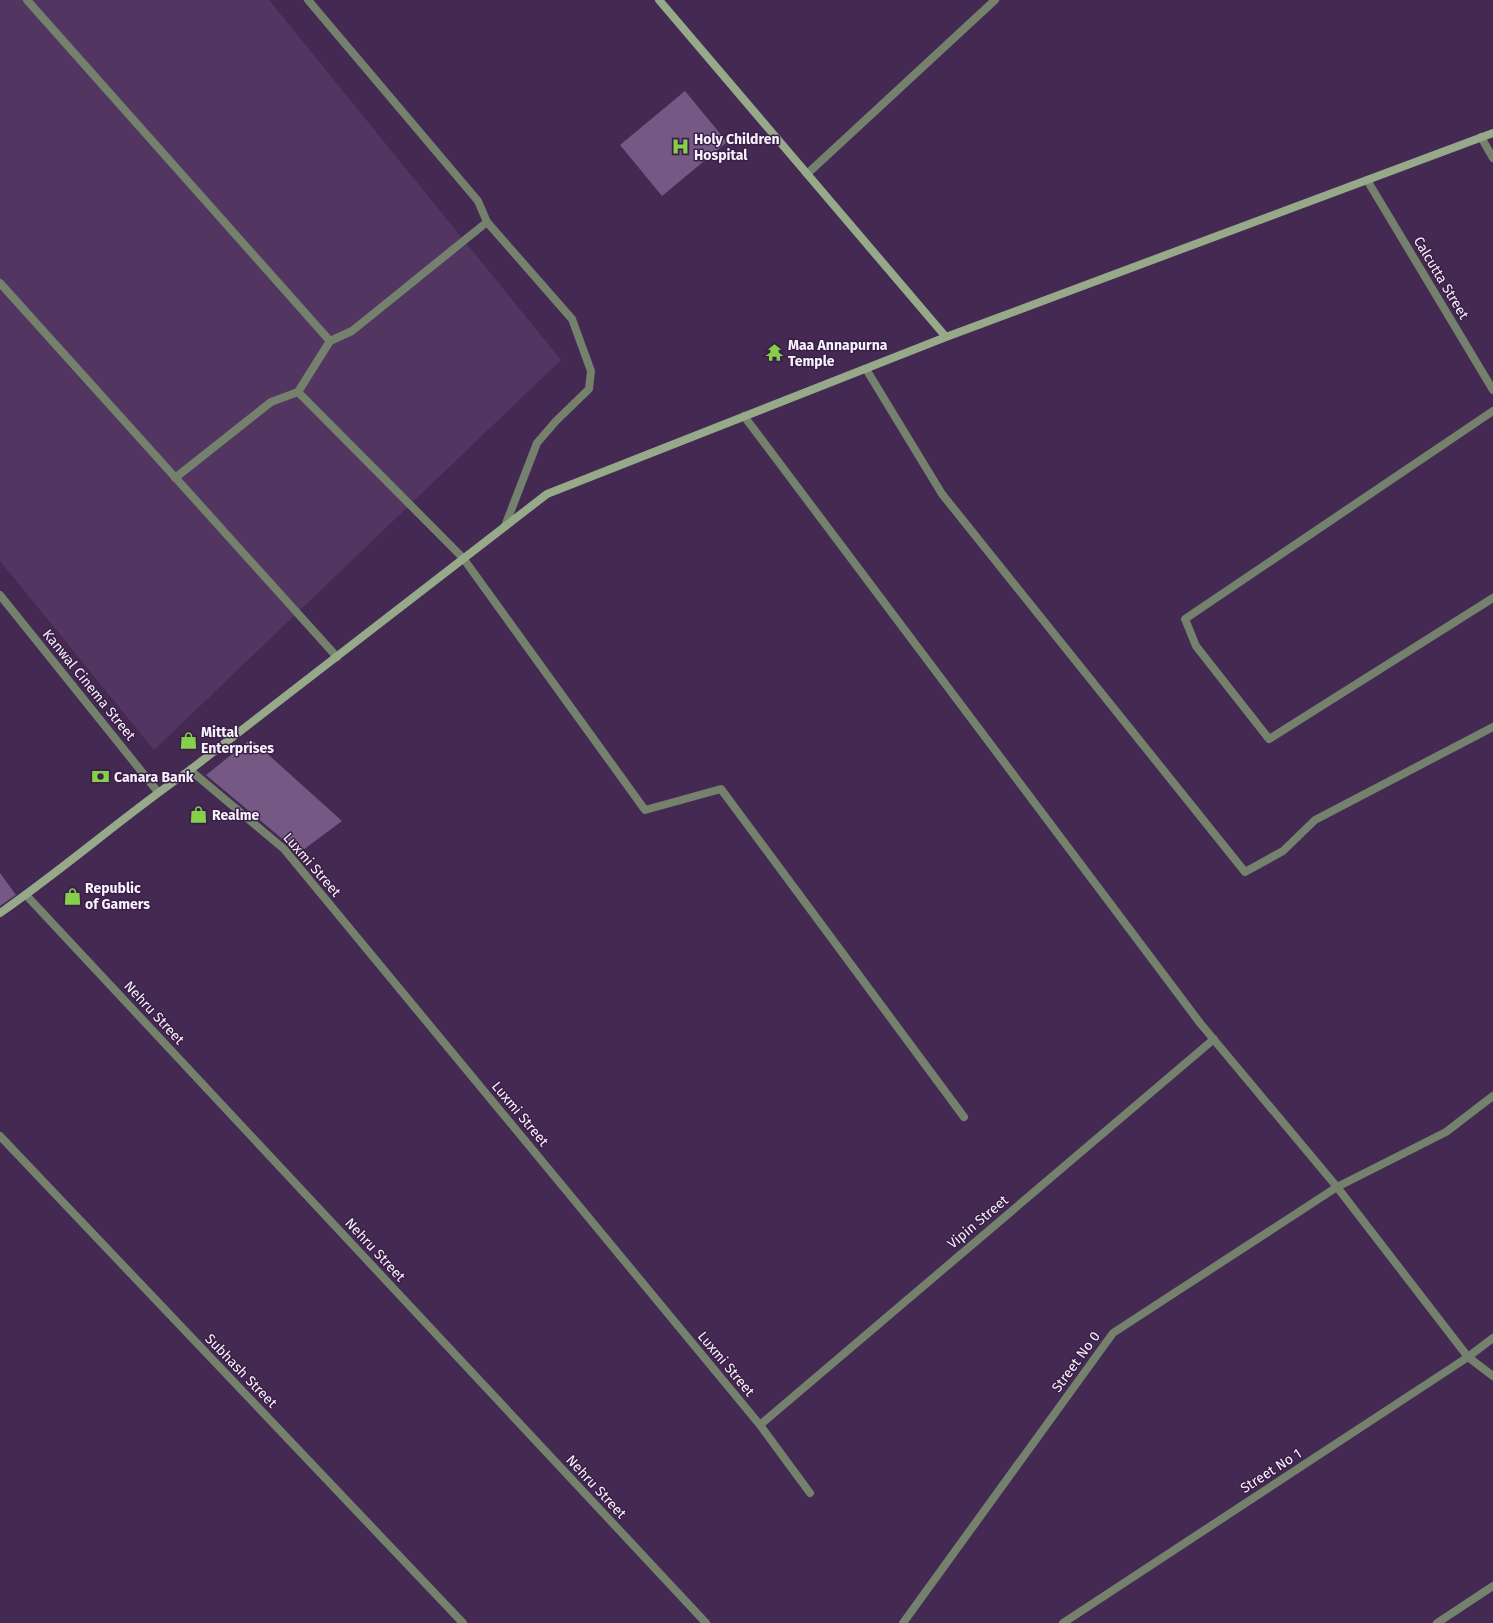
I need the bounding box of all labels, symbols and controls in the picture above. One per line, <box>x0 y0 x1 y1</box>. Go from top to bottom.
place label: Holy Children Hospital <box>694 131 780 164</box>
hospital icon: Holy Children Hospital <box>671 137 691 157</box>
street label: Calcutta Street <box>1410 234 1473 323</box>
place label: Maa Annapurna Temple <box>788 337 888 370</box>
temple icon: Maa Annapurna Temple <box>765 343 785 363</box>
street label: Kanwal Cinema Street <box>39 626 140 745</box>
place label: Mittal Enterprises <box>201 724 274 757</box>
shop icon: Mittal Enterprises <box>178 730 198 750</box>
bank icon: Canara Bank <box>91 767 111 787</box>
place label: Canara Bank <box>114 769 194 786</box>
shop icon: Realme <box>189 805 209 825</box>
place label: Realme <box>212 807 260 824</box>
street label: Luxmi Street <box>280 829 345 901</box>
place label: Republic of Gamers <box>85 880 150 913</box>
shop icon: Republic of Gamers <box>62 886 82 906</box>
street label: Nehru Street <box>120 978 188 1049</box>
street label: Luxmi Street <box>488 1078 553 1151</box>
street label: Vipin Street <box>944 1191 1012 1252</box>
street label: Nehru Street <box>341 1215 409 1286</box>
street label: Luxmi Street <box>694 1328 759 1401</box>
street label: Street No 0 <box>1048 1328 1104 1396</box>
street label: Subhash Street <box>201 1330 281 1412</box>
street label: Street No 1 <box>1237 1445 1305 1497</box>
street label: Nehru Street <box>562 1452 630 1523</box>

